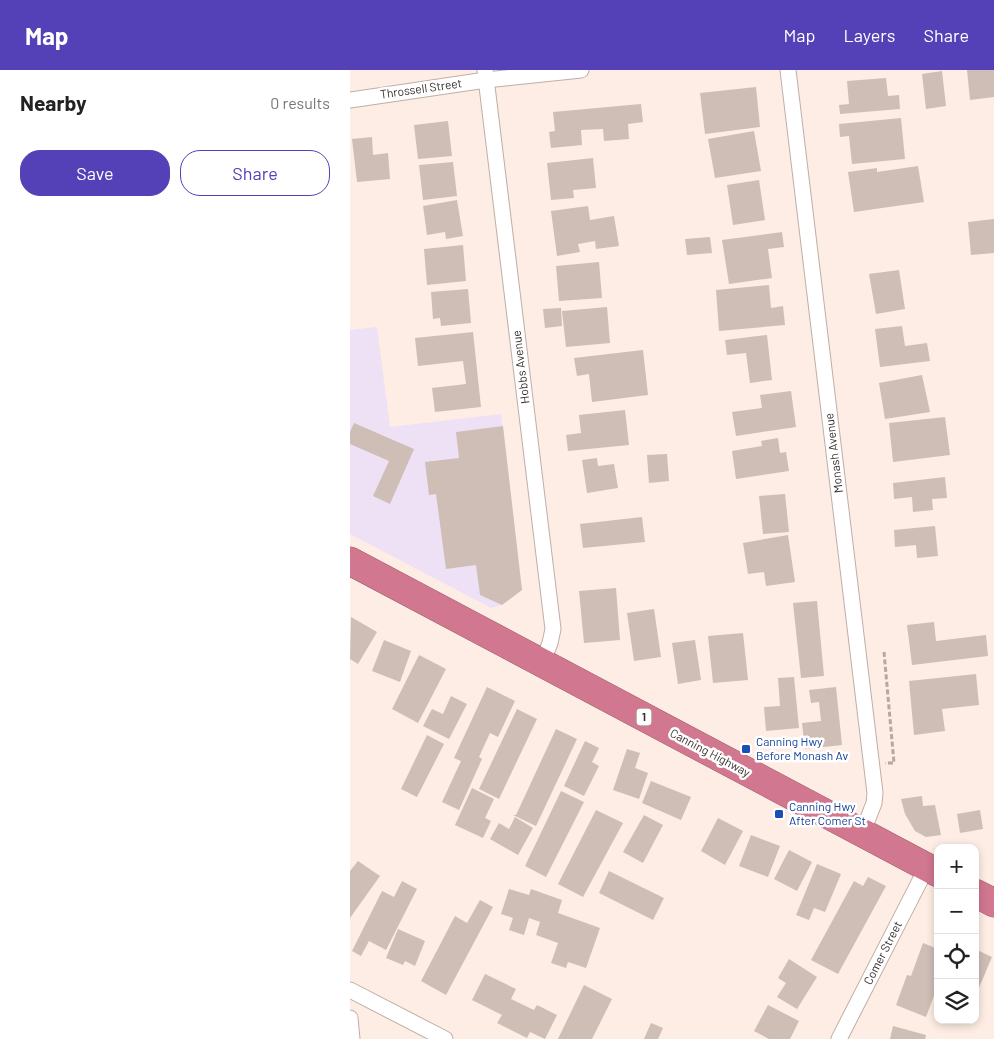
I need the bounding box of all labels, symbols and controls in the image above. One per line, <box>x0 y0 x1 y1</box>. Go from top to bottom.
text: Map <box>25 21 68 50</box>
text: Map <box>783 24 815 46</box>
text: Layers <box>843 24 896 46</box>
text: Share <box>924 24 969 46</box>
street label: Throssell Street <box>379 75 463 101</box>
text: Nearby <box>20 90 86 115</box>
text: 0 results <box>270 93 330 112</box>
button: Save <box>20 150 170 196</box>
button: Share <box>180 150 330 196</box>
street label: Hobbs Avenue <box>509 330 531 405</box>
street label: Monash Avenue <box>821 412 845 494</box>
road number: 1 <box>636 708 652 726</box>
street label: Canning Highway <box>668 725 753 779</box>
place label: Canning Hwy Before Monash Av <box>756 734 848 762</box>
marker: Canning Hwy Before Monash Av <box>740 743 752 755</box>
place label: Canning Hwy After Comer St <box>789 799 866 827</box>
marker: Canning Hwy After Comer St <box>773 808 785 820</box>
map controls <box>934 844 979 1024</box>
button: + <box>934 844 979 889</box>
button: − <box>934 889 979 934</box>
street label: Comer Street <box>860 918 904 987</box>
button: locate <box>934 934 979 979</box>
button: layers <box>934 979 979 1024</box>

